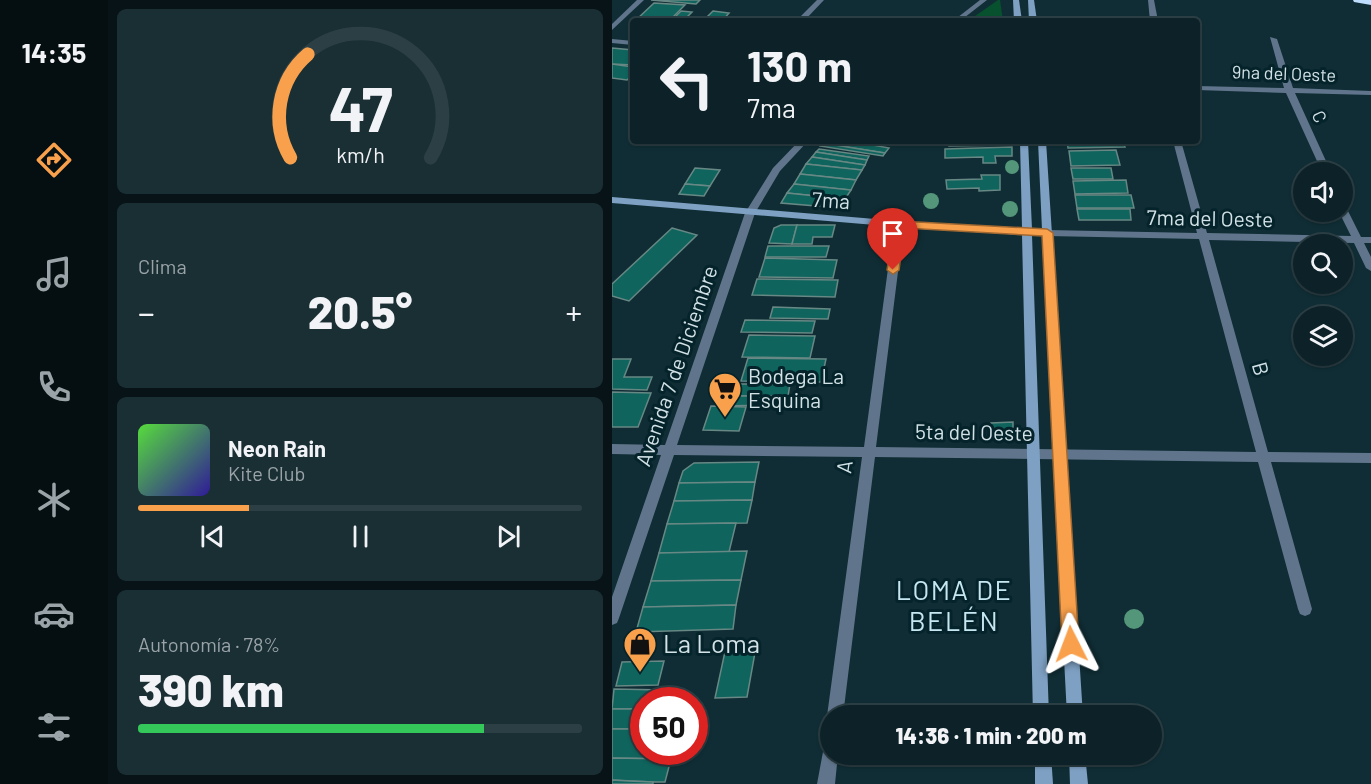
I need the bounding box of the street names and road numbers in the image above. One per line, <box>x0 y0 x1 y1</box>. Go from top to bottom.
street label: 9na del Oeste <box>1232 60 1336 86</box>
street label: C <box>1308 107 1332 126</box>
street label: 7ma <box>811 186 851 213</box>
street label: 7ma del Oeste <box>1147 204 1274 231</box>
street label: Avenida 7 de Diciembre <box>630 262 722 469</box>
street label: B <box>1248 359 1275 378</box>
street label: 5ta del Oeste <box>915 418 1033 445</box>
street label: A <box>830 458 857 475</box>

